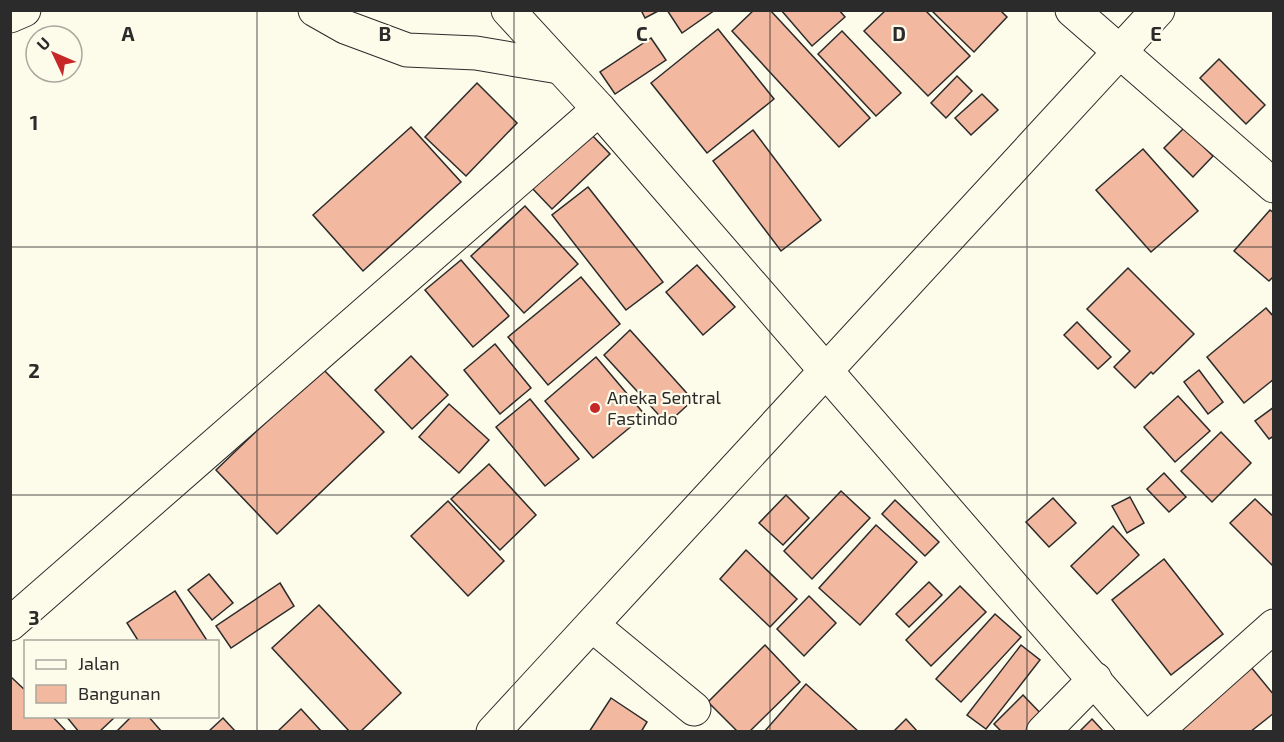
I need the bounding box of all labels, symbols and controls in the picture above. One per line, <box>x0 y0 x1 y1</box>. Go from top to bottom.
text: A <box>121 21 135 45</box>
text: B <box>379 21 391 45</box>
text: C <box>636 21 648 45</box>
text: D <box>892 21 906 45</box>
text: E <box>1150 21 1162 45</box>
north arrow <box>24 24 84 84</box>
text: U <box>32 33 53 54</box>
text: 1 <box>30 110 38 134</box>
text: 2 <box>28 358 40 382</box>
place label: Aneka Sentral Fastindo <box>607 386 722 429</box>
marker: Aneka Sentral Fastindo <box>588 401 602 415</box>
text: 3 <box>28 605 40 629</box>
legend <box>24 640 219 718</box>
text: Jalan <box>78 652 120 674</box>
text: Bangunan <box>78 682 161 704</box>

